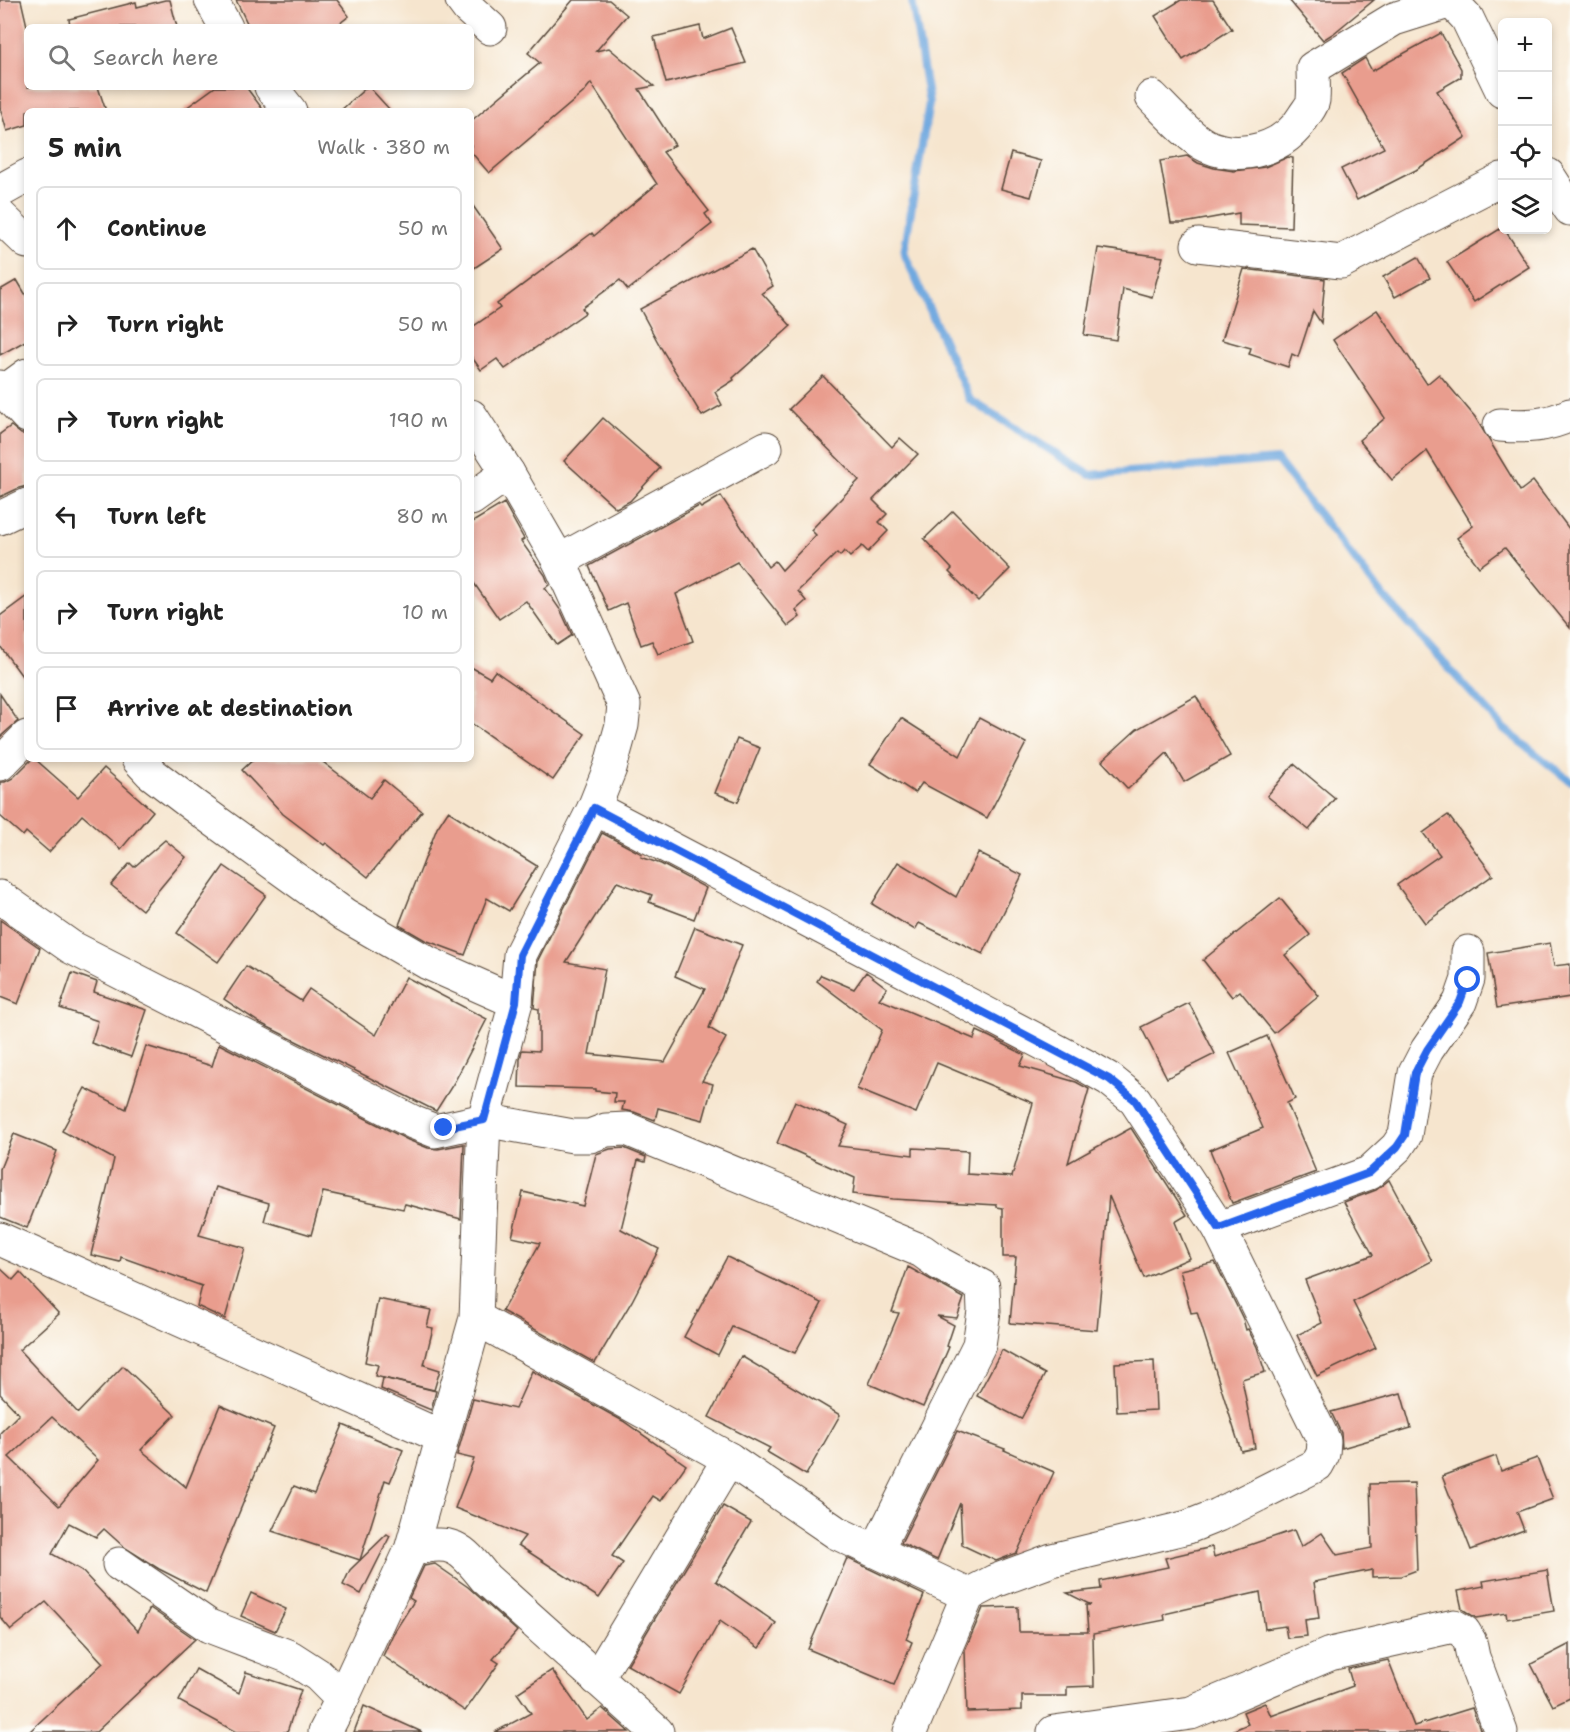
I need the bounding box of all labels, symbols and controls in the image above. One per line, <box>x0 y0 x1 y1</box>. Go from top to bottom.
map controls <box>1498 18 1552 234</box>
button: + <box>1498 18 1552 72</box>
search box <box>24 24 474 90</box>
icon: search <box>45 41 78 74</box>
text: Search here <box>93 43 219 72</box>
button: − <box>1498 72 1552 126</box>
button: locate <box>1498 126 1552 180</box>
text: 5 min <box>48 130 122 165</box>
text: Walk · 380 m <box>317 134 450 160</box>
button: layers <box>1498 180 1552 234</box>
icon: ahead <box>50 212 83 245</box>
text: Continue <box>107 214 207 243</box>
text: 50 m <box>398 215 448 241</box>
icon: right <box>50 308 83 341</box>
text: Turn right <box>107 310 224 339</box>
text: 50 m <box>398 311 448 337</box>
icon: right <box>50 404 83 437</box>
text: Turn right <box>107 406 224 435</box>
text: 190 m <box>389 407 448 433</box>
icon: left <box>50 500 83 533</box>
text: Turn left <box>107 502 206 531</box>
text: 80 m <box>396 503 448 529</box>
icon: right <box>50 596 83 629</box>
text: Turn right <box>107 598 224 627</box>
text: 10 m <box>402 599 448 625</box>
icon: arrive <box>50 692 83 725</box>
text: Arrive at destination <box>107 694 353 723</box>
route start <box>1454 966 1480 992</box>
route end <box>430 1114 456 1140</box>

